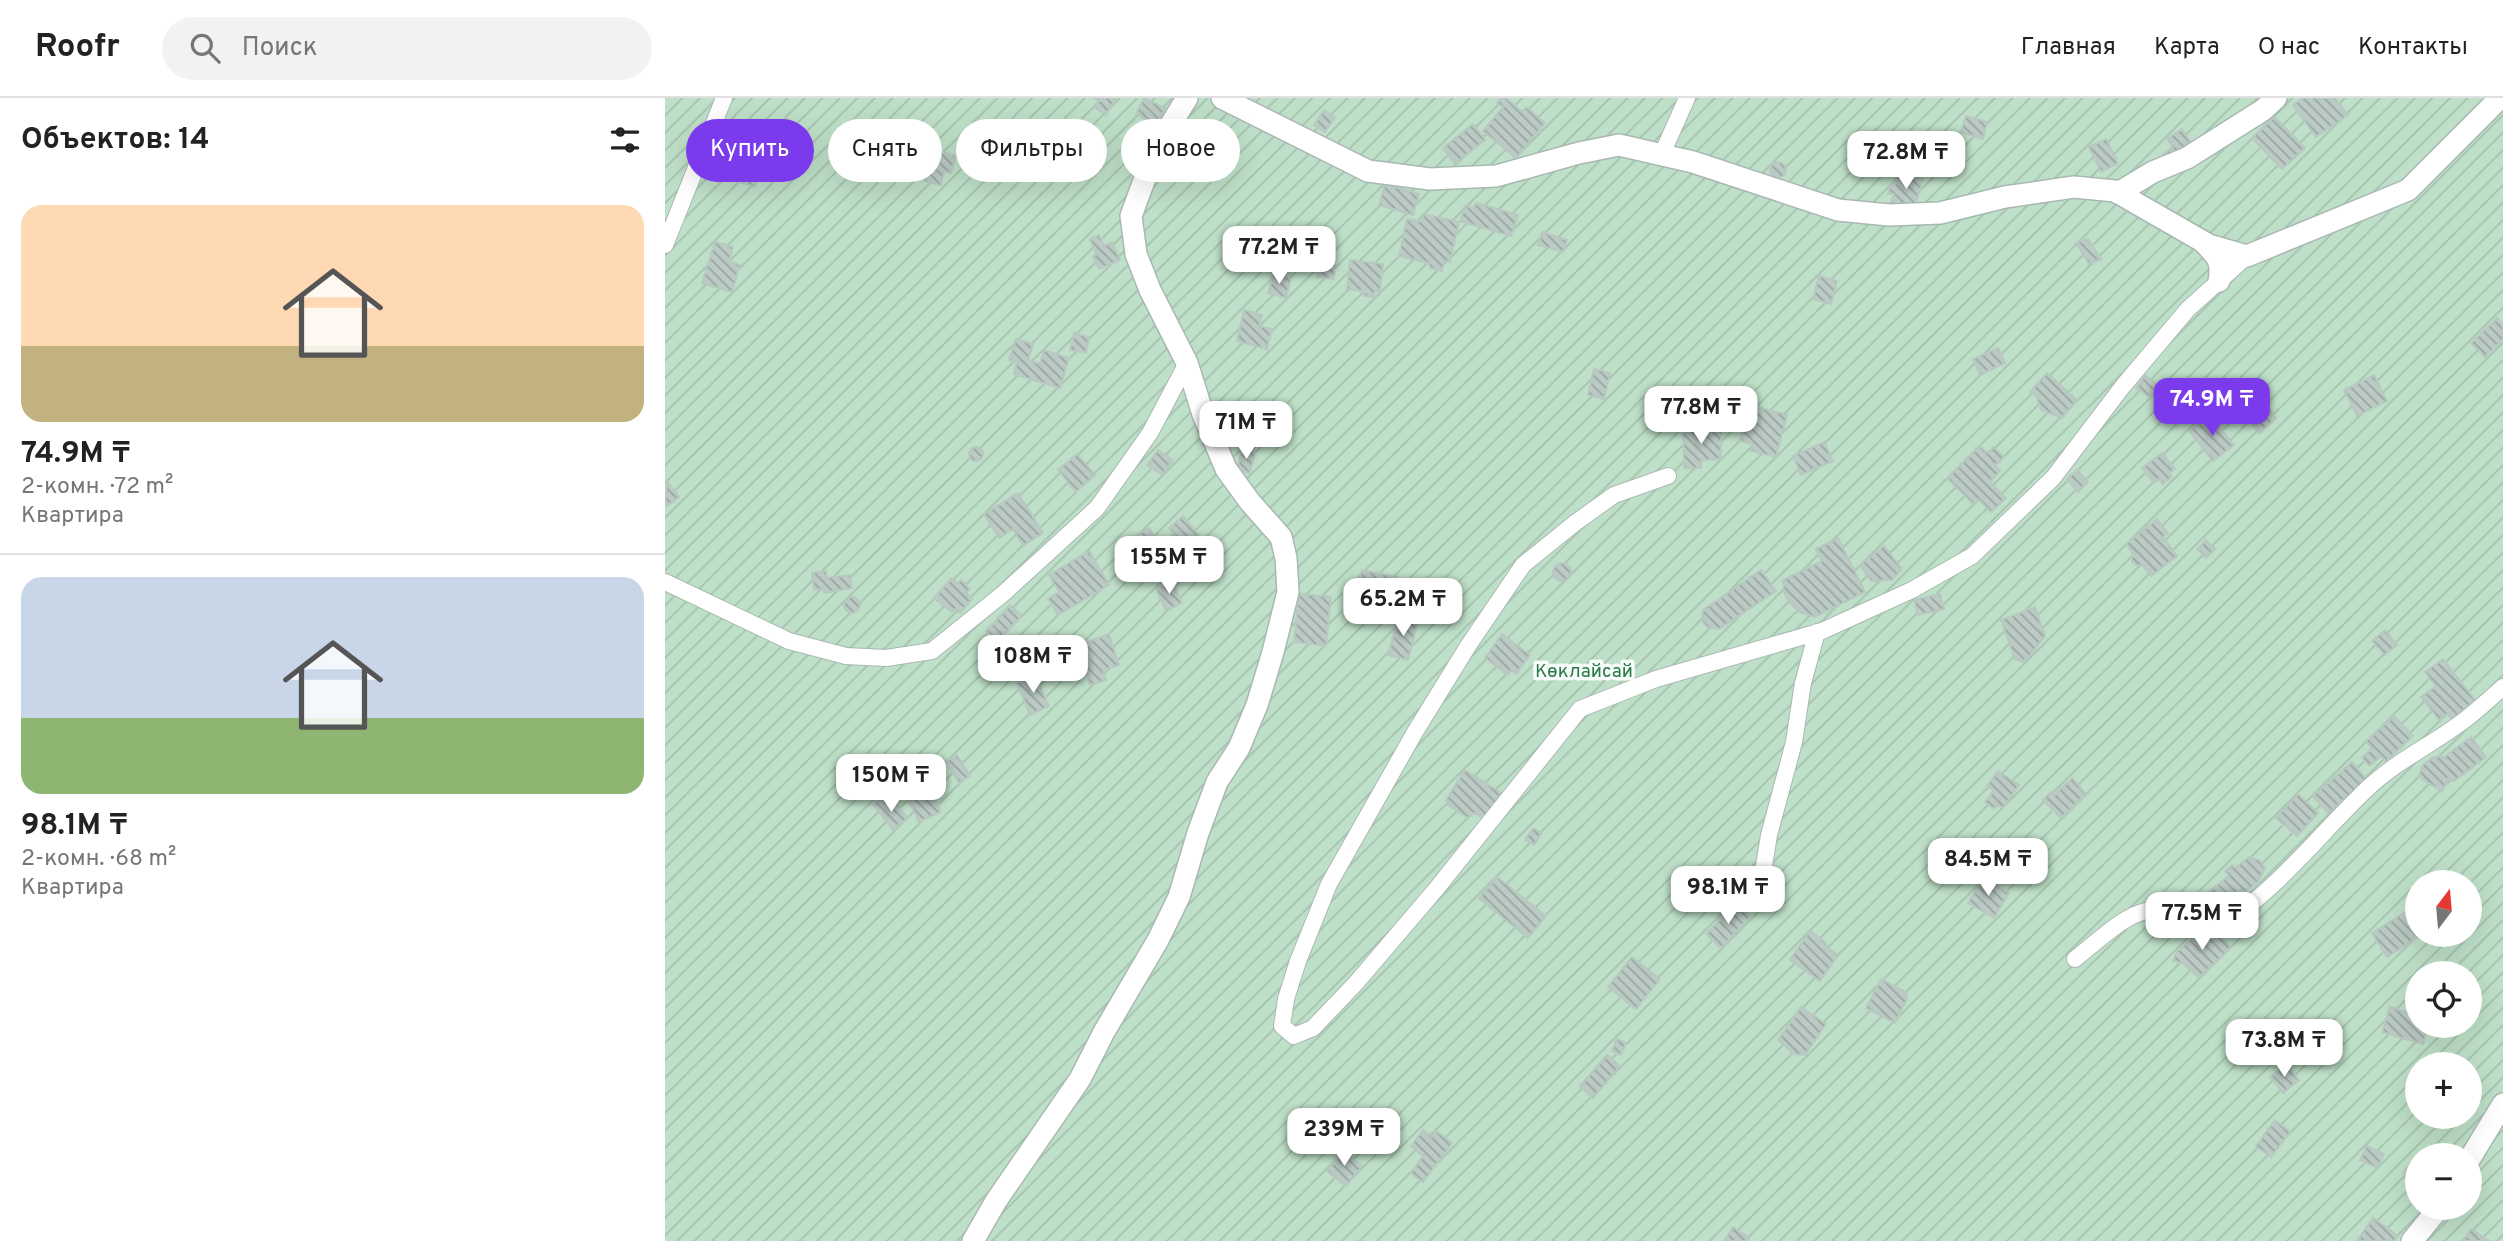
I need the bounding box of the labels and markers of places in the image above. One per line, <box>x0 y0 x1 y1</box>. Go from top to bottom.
pin: 72.8M ₸ <box>1841 132 1971 191</box>
pin: 77.2M ₸ <box>1214 226 1344 286</box>
pin: 74.9M ₸ <box>2147 378 2277 438</box>
pin: 77.8M ₸ <box>1636 386 1766 446</box>
pin: 71M ₸ <box>1197 402 1295 461</box>
pin: 155M ₸ <box>1112 536 1226 596</box>
pin: 65.2M ₸ <box>1338 578 1468 638</box>
pin: 108M ₸ <box>976 636 1090 695</box>
pin: 150M ₸ <box>834 754 948 814</box>
pin: 84.5M ₸ <box>1923 838 2053 898</box>
pin: 98.1M ₸ <box>1663 866 1793 926</box>
pin: 77.5M ₸ <box>2137 892 2267 952</box>
pin: 73.8M ₸ <box>2219 1020 2349 1079</box>
pin: 239M ₸ <box>1287 1108 1401 1168</box>

